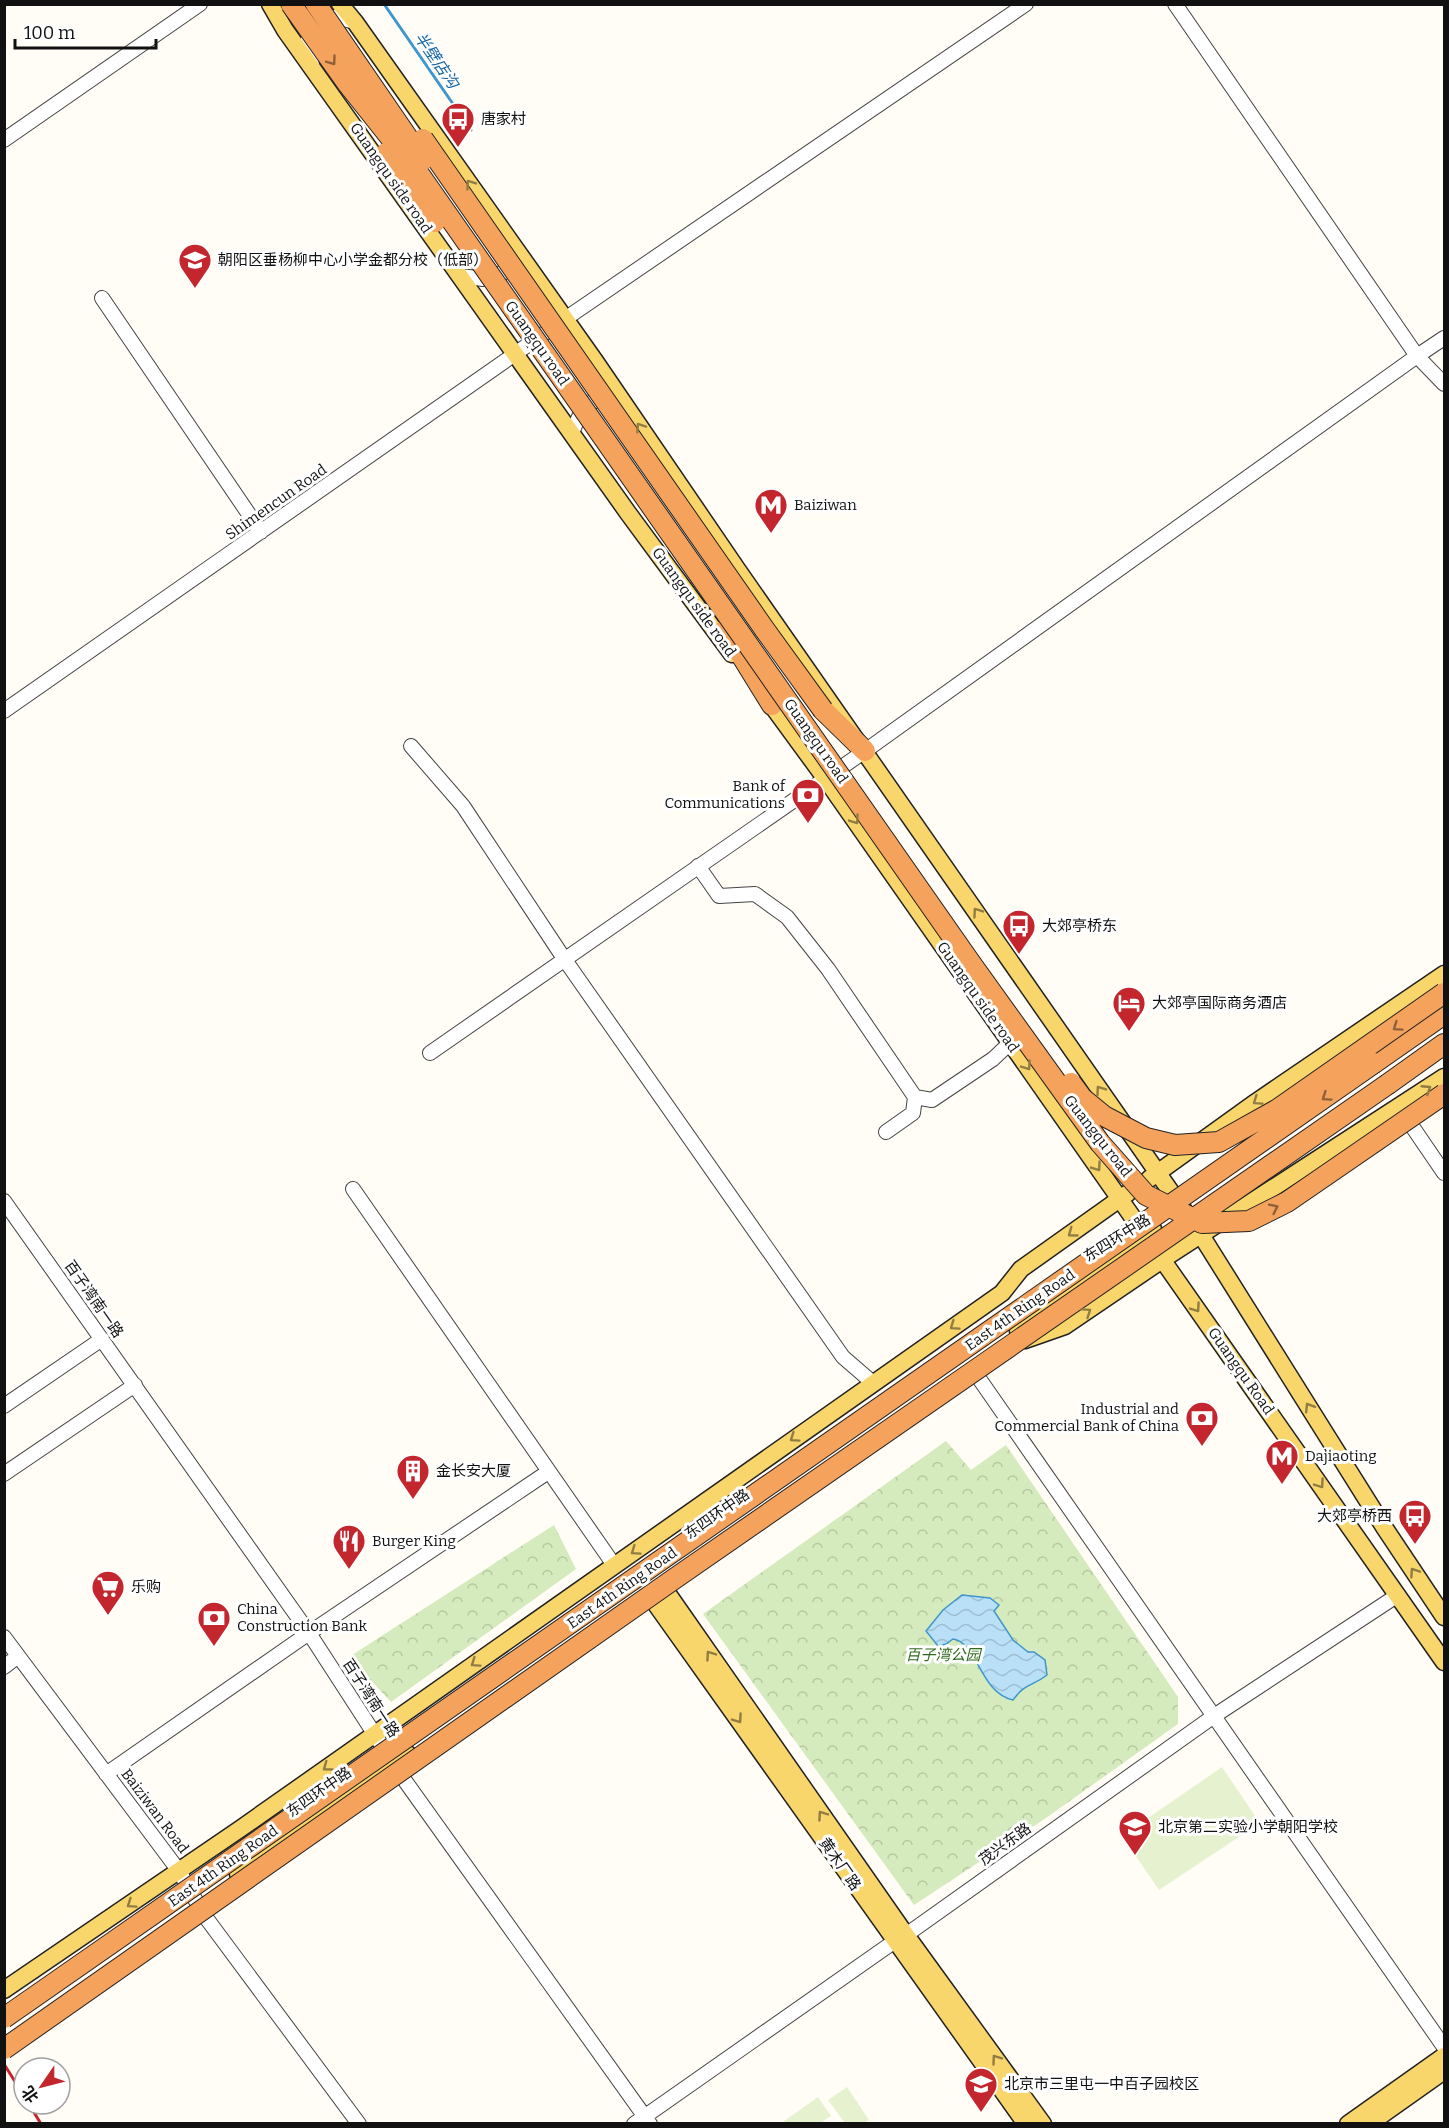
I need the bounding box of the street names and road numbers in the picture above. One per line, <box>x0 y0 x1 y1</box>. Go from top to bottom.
street label: Guangqu side road <box>346 119 436 237</box>
street label: Guangqu road <box>501 297 573 389</box>
street label: Shimencun Road <box>222 460 330 544</box>
street label: Guangqu side road <box>648 544 740 660</box>
street label: Guangqu road <box>780 695 852 787</box>
street label: Guangqu side road <box>933 938 1023 1056</box>
street label: Guangqu road <box>1060 1091 1136 1181</box>
street label: 东四环中路 <box>1080 1210 1154 1266</box>
street label: 百子湾南一路 <box>61 1257 127 1341</box>
street label: East 4th Ring Road <box>962 1265 1078 1355</box>
street label: Guangqu Road <box>1204 1324 1278 1418</box>
street label: 东四环中路 <box>681 1485 753 1543</box>
street label: East 4th Ring Road <box>564 1543 680 1633</box>
street label: 百子湾南一路 <box>339 1655 403 1741</box>
street label: 东四环中路 <box>283 1763 355 1821</box>
street label: Baiziwan Road <box>117 1765 193 1857</box>
street label: 茂兴东路 <box>975 1819 1035 1869</box>
street label: East 4th Ring Road <box>165 1821 281 1911</box>
street label: 黄木厂路 <box>815 1834 865 1894</box>

